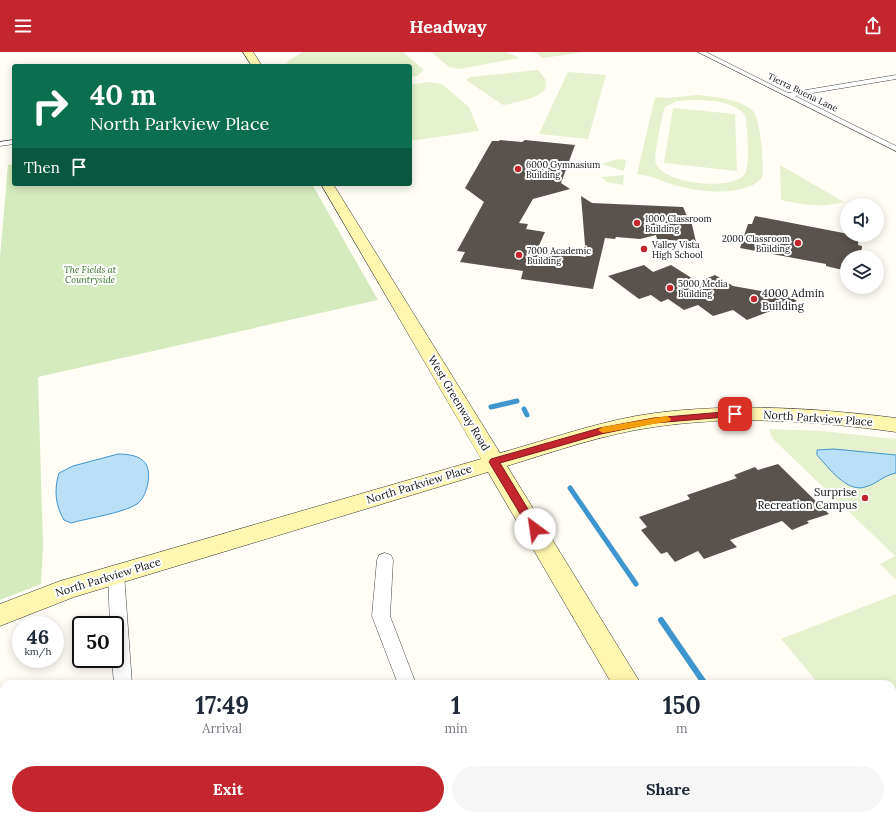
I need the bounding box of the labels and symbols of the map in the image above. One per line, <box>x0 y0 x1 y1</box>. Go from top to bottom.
street label: Tierra Buena Lane <box>766 70 840 114</box>
place label: 6000 Gymnasium Building <box>526 159 600 180</box>
marker: 6000 Gymnasium Building <box>513 164 523 174</box>
place label: 1000 Classroom Building <box>645 213 712 234</box>
marker: 1000 Classroom Building <box>632 218 642 228</box>
place label: 2000 Classroom Building <box>722 233 791 254</box>
marker: 2000 Classroom Building <box>793 238 803 248</box>
place label: Valley Vista High School <box>651 239 703 260</box>
marker: Valley Vista High School <box>639 244 649 254</box>
place label: 7000 Academic Building <box>527 245 591 266</box>
marker: 7000 Academic Building <box>514 250 524 260</box>
park label: The Fields at Countryside <box>64 264 117 285</box>
place label: 5000 Media Building <box>678 278 728 299</box>
marker: 5000 Media Building <box>665 283 675 293</box>
place label: 4000 Admin Building <box>762 286 825 313</box>
marker: 4000 Admin Building <box>749 294 759 304</box>
street label: West Greenway Road <box>425 353 493 454</box>
pin <box>718 397 752 431</box>
street label: North Parkview Place <box>763 407 873 429</box>
street label: North Parkview Place <box>365 461 473 507</box>
place label: Surprise Recreation Campus <box>757 485 857 512</box>
marker: Surprise Recreation Campus <box>860 493 870 503</box>
position arrow <box>514 508 556 550</box>
street label: North Parkview Place <box>54 554 162 600</box>
speed limit sign: 50 <box>72 616 124 668</box>

